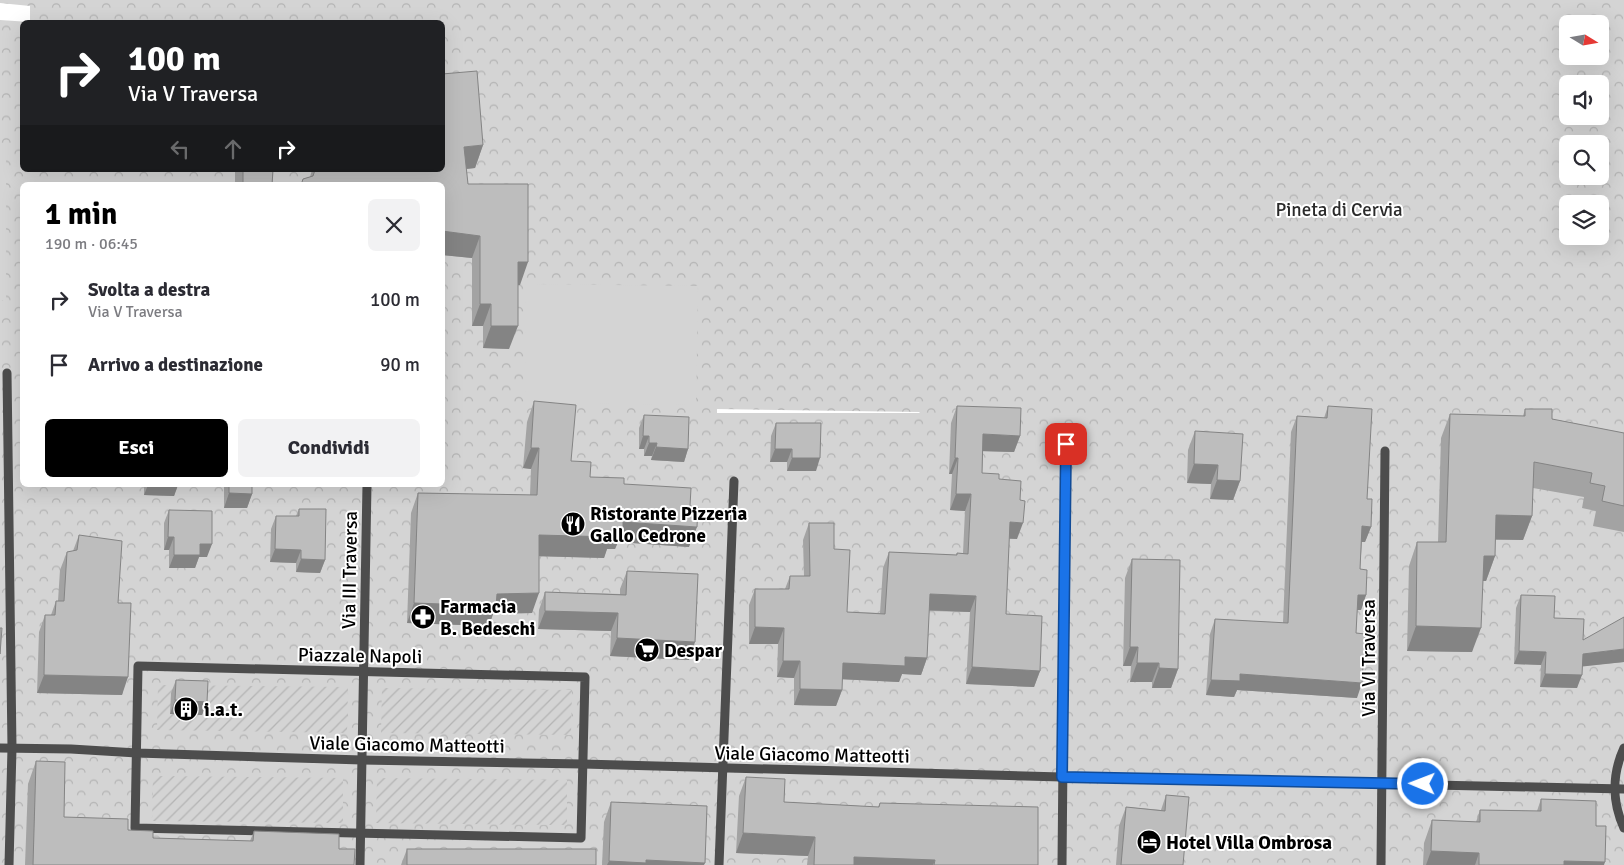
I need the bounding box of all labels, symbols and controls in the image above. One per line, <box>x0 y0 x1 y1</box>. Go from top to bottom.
north arrow <box>1559 15 1609 65</box>
map controls <box>1559 15 1609 245</box>
text: 100 m <box>128 37 221 80</box>
icon: right <box>45 40 110 105</box>
button: sound <box>1559 75 1609 125</box>
text: Via V Traversa <box>128 80 258 107</box>
icon: left <box>166 135 194 163</box>
icon: ahead <box>219 135 247 163</box>
icon: right <box>272 135 300 163</box>
button: search <box>1559 135 1609 185</box>
button: layers <box>1559 195 1609 245</box>
text: 1 min <box>45 196 117 233</box>
park label: Pineta di Cervia <box>1275 198 1403 222</box>
button: close <box>368 199 420 251</box>
text: 190 m · 06:45 <box>45 234 138 254</box>
text: Svolta a destra <box>88 278 210 302</box>
icon: right <box>45 286 73 314</box>
text: 100 m <box>370 288 420 312</box>
text: Via V Traversa <box>88 302 183 322</box>
icon: arrive <box>45 351 73 379</box>
text: Arrivo a destinazione <box>88 353 263 377</box>
text: 90 m <box>380 353 420 377</box>
button: Esci <box>45 419 228 477</box>
button: Condividi <box>238 419 420 477</box>
pin <box>1045 423 1087 465</box>
icon: arrive <box>1052 430 1080 458</box>
place label: Ristorante Pizzeria Gallo Cedrone <box>590 502 748 548</box>
street label: Via III Traversa <box>337 511 363 629</box>
restaurant icon: Ristorante Pizzeria Gallo Cedrone <box>560 511 586 537</box>
place label: Farmacia B. Bedeschi <box>440 595 536 641</box>
street label: Via VI Traversa <box>1357 599 1381 717</box>
pharmacy icon: Farmacia B. Bedeschi <box>410 604 436 630</box>
supermarket icon: Despar <box>634 637 660 663</box>
place label: Despar <box>664 639 723 663</box>
street label: Piazzale Napoli <box>298 643 422 669</box>
building icon: i.a.t. <box>173 696 199 722</box>
place label: i.a.t. <box>204 698 243 722</box>
street label: Viale Giacomo Matteotti <box>309 731 505 759</box>
street label: Viale Giacomo Matteotti <box>714 741 910 769</box>
position arrow <box>1396 757 1448 809</box>
hotel icon: Hotel Villa Ombrosa <box>1136 829 1162 855</box>
place label: Hotel Villa Ombrosa <box>1166 831 1332 855</box>

